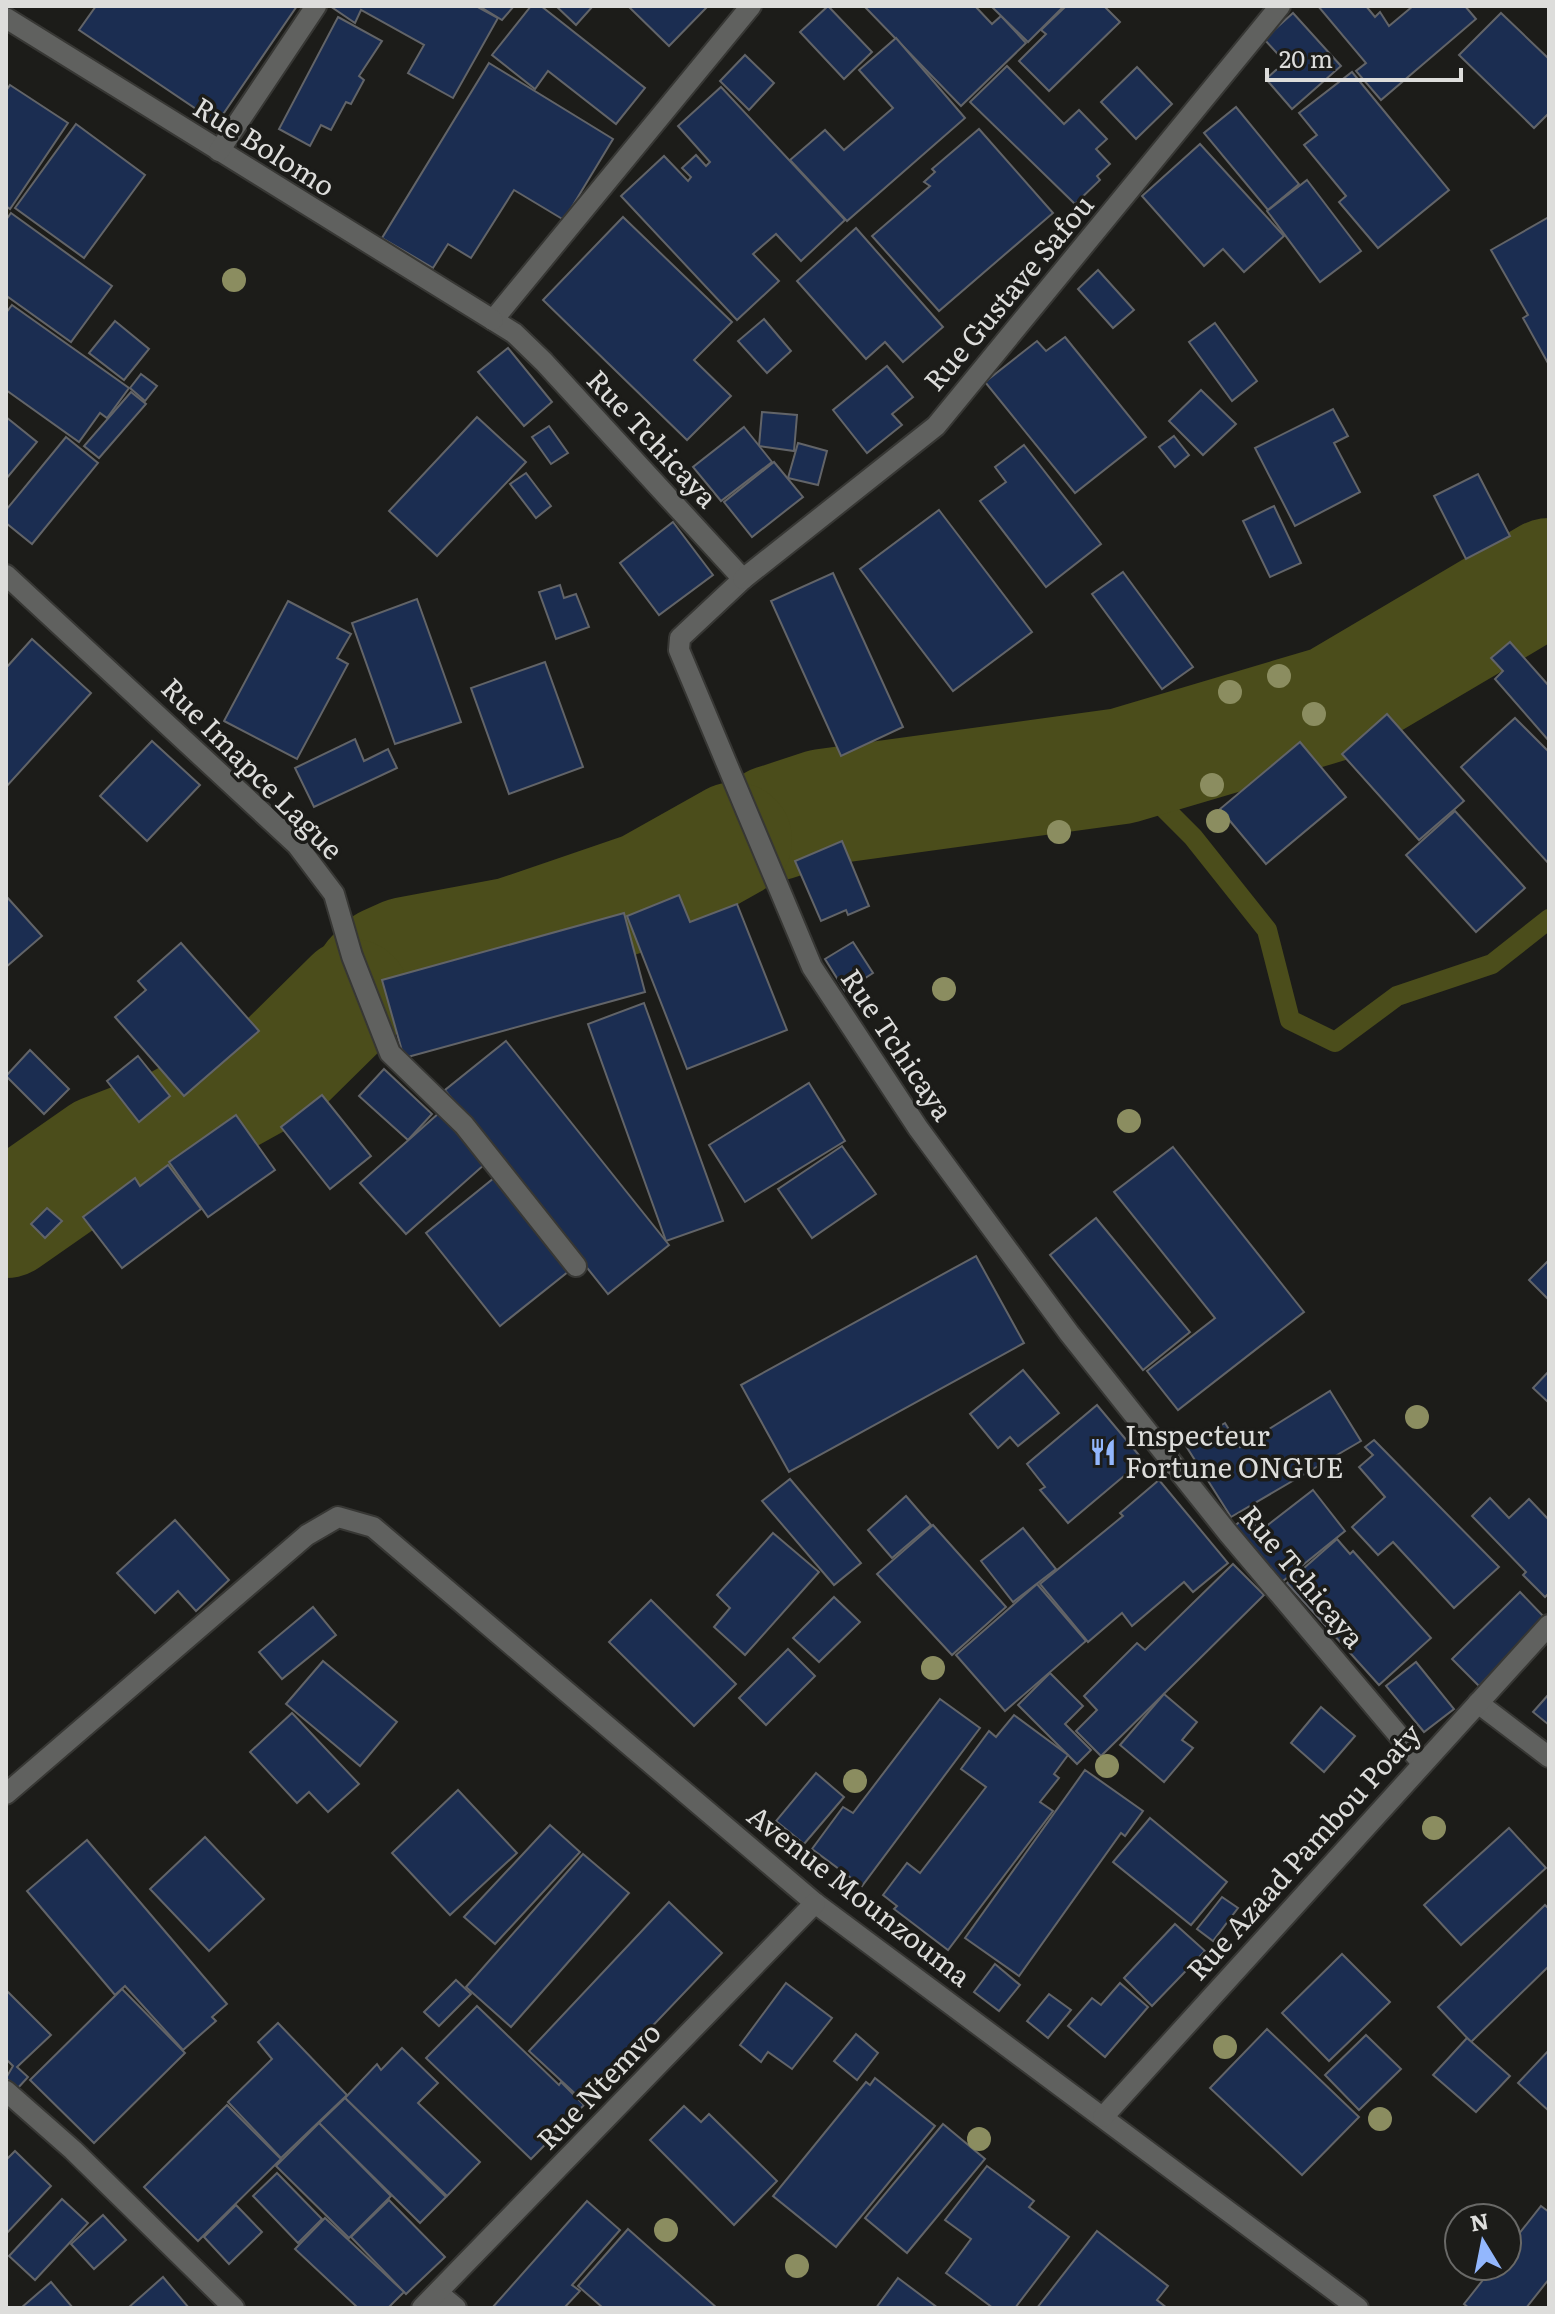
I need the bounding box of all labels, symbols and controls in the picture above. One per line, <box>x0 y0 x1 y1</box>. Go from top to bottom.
scale bar <box>1267 32 1461 82</box>
text: 20 m <box>1279 40 1333 75</box>
street label: Rue Bolomo <box>186 85 344 206</box>
street label: Rue Gustave Safou <box>913 184 1102 399</box>
street label: Rue Tchicaya <box>578 359 729 516</box>
street label: Rue Imapce Lague <box>153 667 354 868</box>
street label: Rue Tchicaya <box>832 959 965 1128</box>
place label: Inspecteur Fortune ONGUE <box>1125 1413 1344 1487</box>
restaurant icon: Inspecteur Fortune ONGUE <box>1088 1437 1118 1467</box>
street label: Rue Tchicaya <box>1231 1495 1376 1656</box>
street label: Rue Azaad Pambou Poaty <box>1175 1712 1430 1989</box>
street label: Avenue Mounzouma <box>739 1794 981 1995</box>
street label: Rue Ntemvo <box>526 2011 669 2158</box>
north arrow <box>1443 2202 1523 2282</box>
text: N <box>1467 2203 1491 2239</box>

